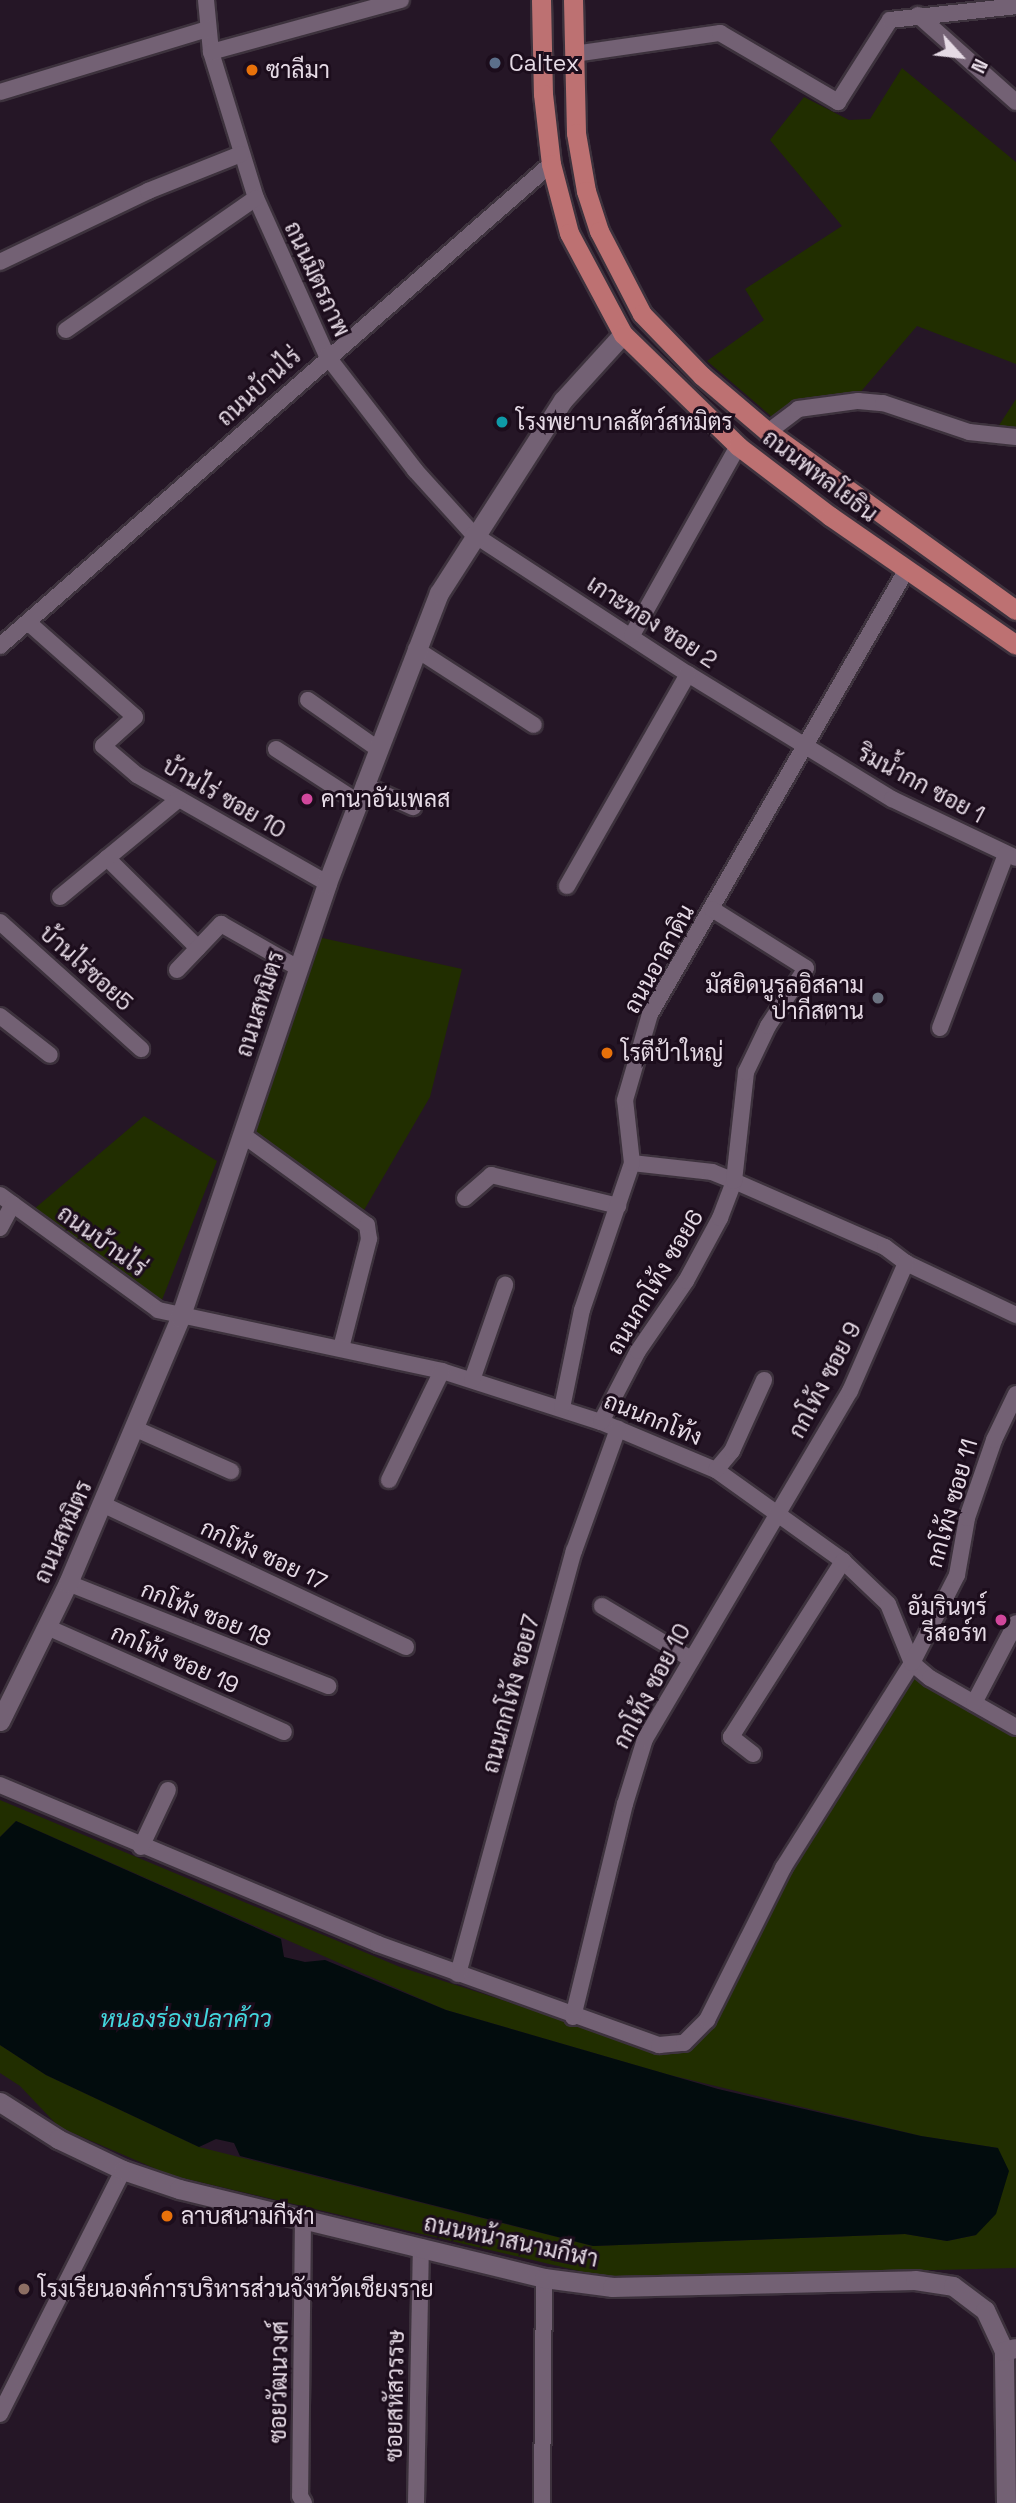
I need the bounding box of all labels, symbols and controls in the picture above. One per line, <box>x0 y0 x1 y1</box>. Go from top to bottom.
north arrow <box>925 21 995 91</box>
place label: Caltex <box>509 49 579 77</box>
text: N <box>965 54 993 77</box>
marker: Caltex <box>487 55 503 71</box>
place label: ซาลีมา <box>266 56 330 84</box>
marker: ซาลีมา <box>244 62 260 78</box>
street label: ถนนมิตรภาพ <box>278 217 356 341</box>
street label: ถนนบ้านไร่ <box>211 342 307 432</box>
place label: โรงพยาบาลสัตว์สหมิตร <box>516 408 733 436</box>
marker: โรงพยาบาลสัตว์สหมิตร <box>494 414 510 430</box>
street label: ถนนพหลโยธิน <box>757 424 883 528</box>
street label: เกาะทอง ซอย 2 <box>582 570 722 674</box>
street label: ริมน้ำกก ซอย 1 <box>853 739 989 829</box>
street label: บ้านไร่ ซอย 10 <box>157 752 291 844</box>
place label: คานาอันเพลส <box>321 785 450 813</box>
marker: คานาอันเพลส <box>299 791 315 807</box>
street label: ถนนอาลาดิน <box>618 900 700 1018</box>
street label: บ้านไร่ซอย5 <box>34 919 138 1017</box>
street label: ถนนสหมิตร <box>230 947 290 1061</box>
place label: มัสยิดนูรุลอิสลาม ปากีสตาน <box>705 971 864 1025</box>
marker: มัสยิดนูรุลอิสลาม ปากีสตาน <box>870 990 886 1006</box>
place label: โรตีป้าใหญ่ <box>621 1039 723 1067</box>
marker: โรตีป้าใหญ่ <box>599 1045 615 1061</box>
street label: ถนนบ้านไร่ <box>52 1199 152 1283</box>
street label: ถนนกกโท้ง ซอย6 <box>601 1205 709 1359</box>
street label: กกโท้ง ซอย 9 <box>783 1317 867 1443</box>
street label: ถนนกกโท้ง <box>600 1387 706 1451</box>
street label: กกโท้ง ซอย 11 <box>920 1435 984 1571</box>
street label: ถนนสหมิตร <box>28 1476 98 1588</box>
street label: กกโท้ง ซอย 17 <box>197 1514 331 1596</box>
street label: กกโท้ง ซอย 18 <box>137 1575 275 1653</box>
place label: อัมรินทร์ รีสอร์ท <box>907 1593 987 1647</box>
street label: ถนนกกโท้ง ซอย7 <box>477 1612 545 1776</box>
marker: อัมรินทร์ รีสอร์ท <box>993 1612 1009 1628</box>
street label: กกโท้ง ซอย 19 <box>107 1619 243 1699</box>
street label: กกโท้ง ซอย 10 <box>607 1619 697 1753</box>
water label: หนองร่องปลาค้าว <box>100 2005 272 2033</box>
place label: ลาบสนามกีฬา <box>181 2202 315 2230</box>
marker: ลาบสนามกีฬา <box>159 2208 175 2224</box>
street label: ถนนหน้าสนามกีฬา <box>421 2209 601 2273</box>
place label: โรงเรียนองค์การบริหารส่วนจังหวัดเชียงราย <box>38 2275 434 2303</box>
marker: โรงเรียนองค์การบริหารส่วนจังหวัดเชียงราย <box>16 2281 32 2297</box>
street label: ซอยวัฒนวงศ์ <box>264 2321 294 2443</box>
street label: ซอยสหัสวรรษ <box>380 2330 410 2462</box>

